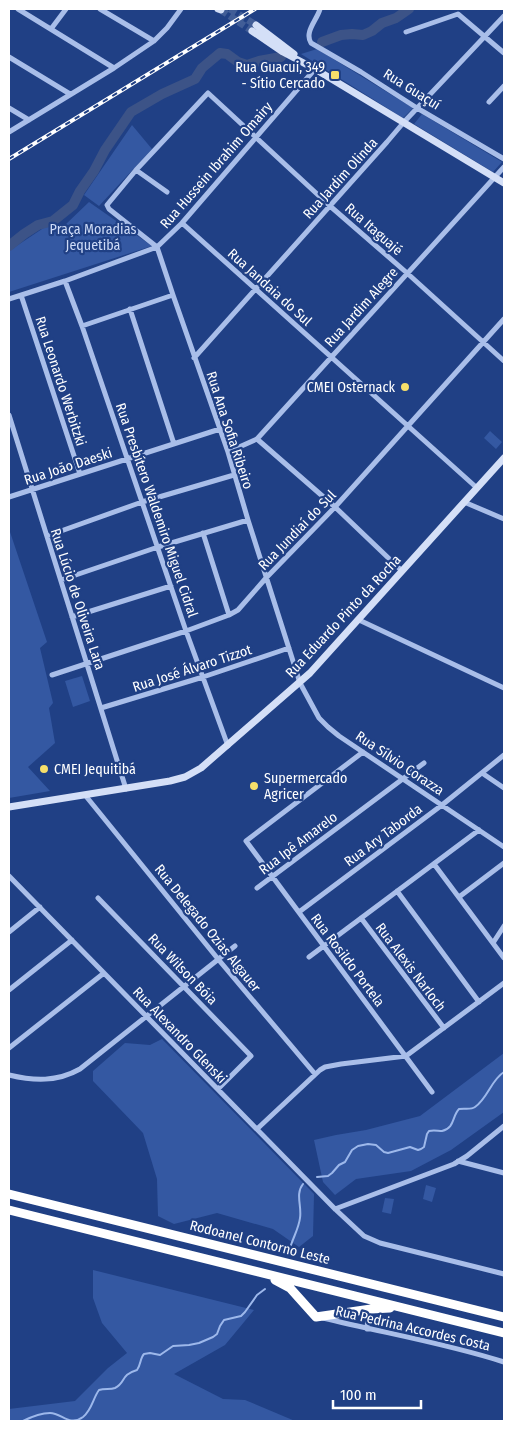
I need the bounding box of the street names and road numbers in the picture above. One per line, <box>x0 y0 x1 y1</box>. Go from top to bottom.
street label: Rua Guaçuí <box>380 65 444 114</box>
street label: Rua Hussein Ibrahim Omairy <box>157 98 277 232</box>
street label: Rua Jardim Olinda <box>300 134 381 222</box>
street label: Rua Itaguajé <box>341 200 406 259</box>
street label: Rua Jandaia do Sul <box>224 245 315 330</box>
street label: Rua Jardim Alegre <box>321 264 402 351</box>
street label: Rua Leonardo Werbitzki <box>32 314 90 448</box>
street label: Rua Ana Sofia Ribeiro <box>202 369 257 491</box>
street label: Rua Presbítero Waldemiro Miguel Cidral <box>112 401 201 620</box>
street label: Rua João Daeski <box>22 444 114 489</box>
street label: Rua Jundiaí do Sul <box>255 487 340 574</box>
street label: Rua Lúcio de Oliveira Lara <box>47 526 108 672</box>
street label: Rua Eduardo Pinto da Rocha <box>282 551 405 681</box>
street label: Rua José Álvaro Tizzot <box>130 640 254 696</box>
street label: Rua Sílvio Corazza <box>352 728 447 799</box>
street label: Rua Ary Taborda <box>341 800 426 870</box>
street label: Rua Ipê Amarelo <box>256 808 341 878</box>
street label: Rua Delegado Ozias Algauer <box>151 861 264 996</box>
street label: Rua Rosildo Portela <box>307 910 388 1010</box>
street label: Rua Alexis Narloch <box>372 920 449 1015</box>
street label: Rua Wilson Bóia <box>144 930 221 1009</box>
street label: Rua Alexandro Glenski <box>129 984 230 1087</box>
street label: Rodoanel Contorno Leste <box>188 1217 332 1268</box>
street label: Rua Pedrina Accordes Costa <box>334 1302 492 1355</box>

